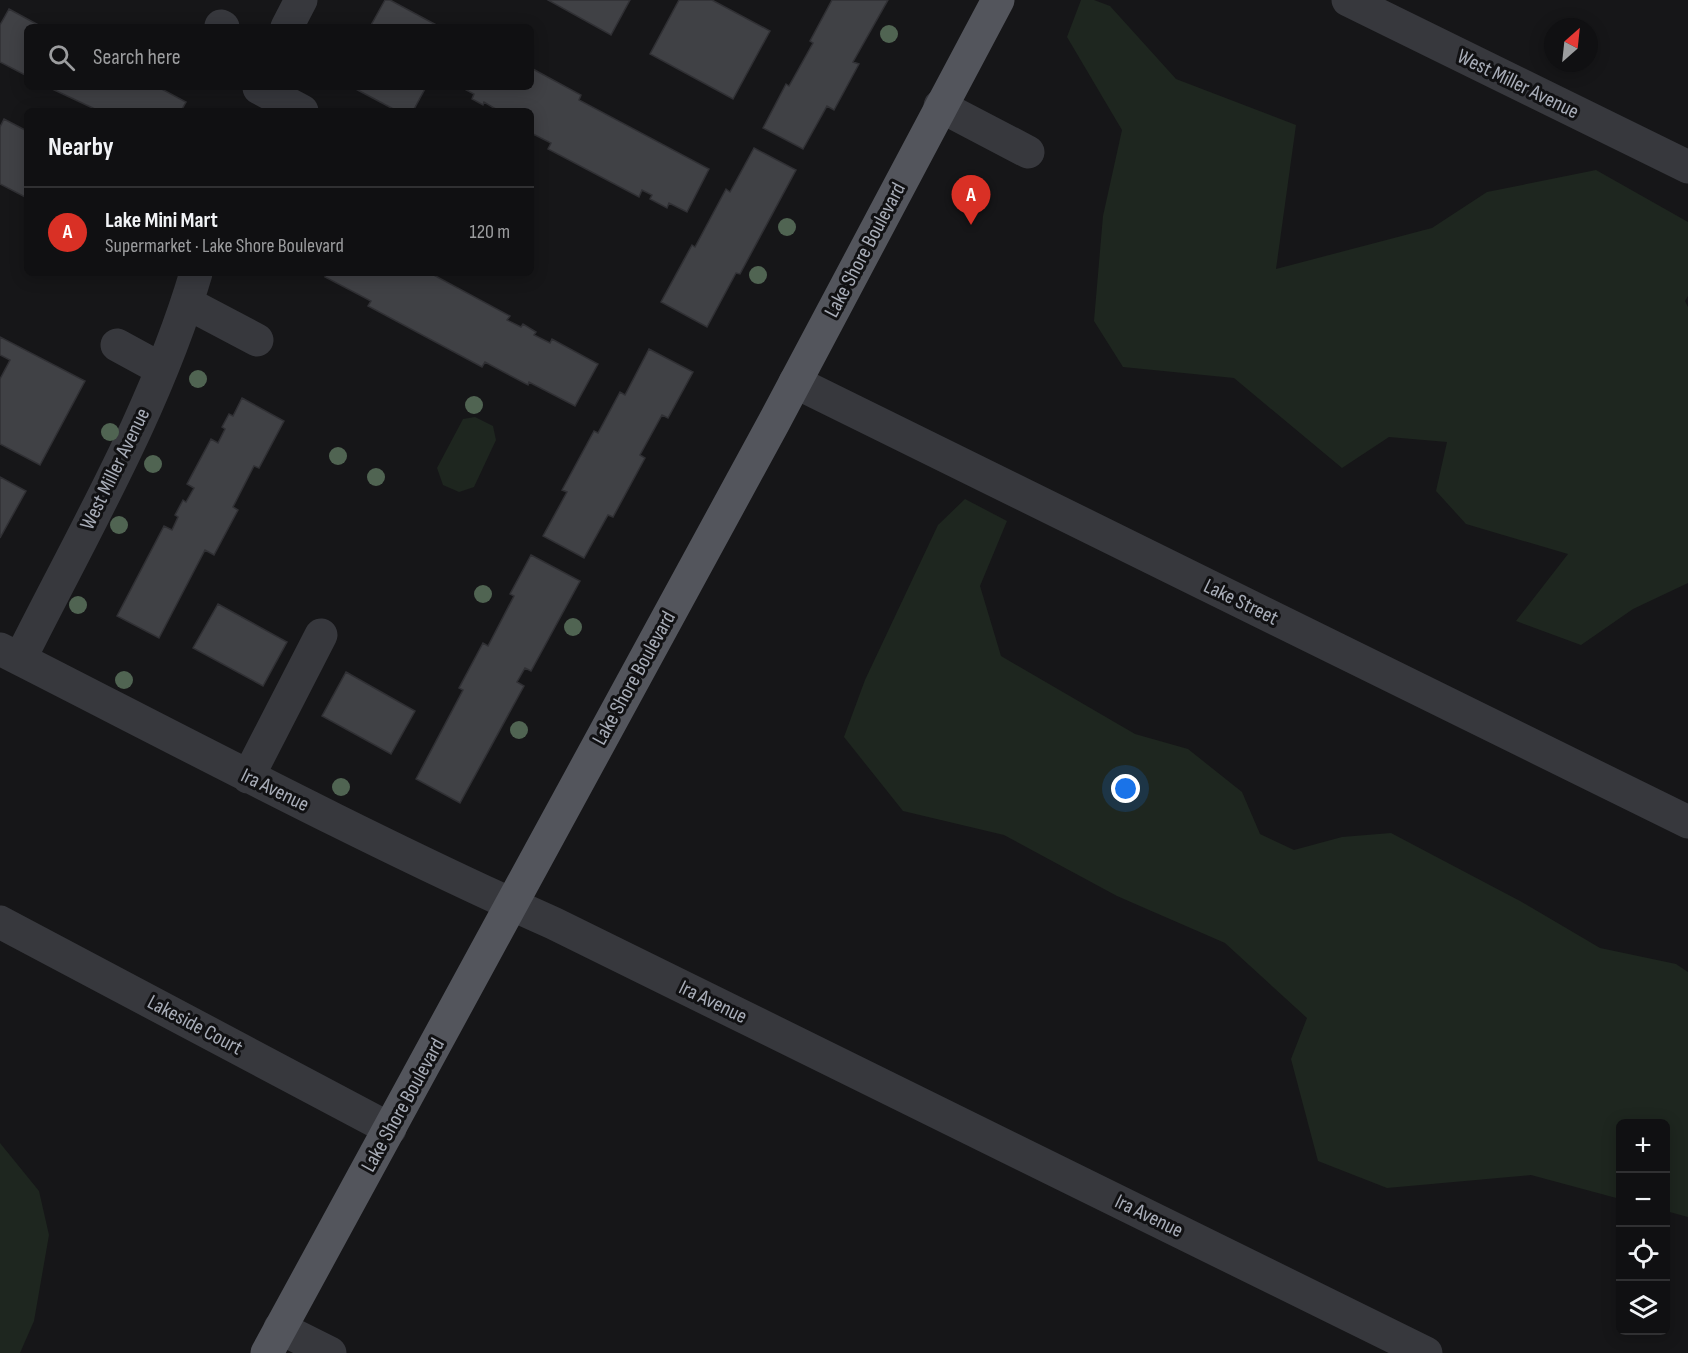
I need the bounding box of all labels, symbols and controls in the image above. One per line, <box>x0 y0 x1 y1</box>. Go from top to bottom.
north arrow <box>1544 18 1598 72</box>
search box <box>24 24 534 90</box>
icon: search <box>45 41 78 74</box>
text: Search here <box>93 44 180 71</box>
street label: West Miller Avenue <box>1453 44 1583 124</box>
text: Nearby <box>48 132 114 163</box>
pin: A <box>952 176 990 225</box>
street label: Lake Shore Boulevard <box>819 178 911 322</box>
text: Lake Mini Mart <box>105 207 218 234</box>
text: A <box>63 220 72 244</box>
text: 120 m <box>470 220 510 244</box>
text: Supermarket · Lake Shore Boulevard <box>105 234 344 258</box>
street label: West Miller Avenue <box>75 404 155 534</box>
street label: Lake Street <box>1200 573 1282 631</box>
street label: Lake Shore Boulevard <box>587 607 681 749</box>
street label: Ira Avenue <box>237 763 313 817</box>
your location <box>1111 774 1140 803</box>
street label: Ira Avenue <box>675 975 751 1029</box>
street label: Lakeside Court <box>143 990 247 1060</box>
street label: Lake Shore Boulevard <box>356 1034 450 1176</box>
map controls <box>1616 1119 1670 1335</box>
button: + <box>1616 1119 1670 1173</box>
button: − <box>1616 1173 1670 1227</box>
street label: Ira Avenue <box>1111 1189 1187 1243</box>
button: locate <box>1616 1227 1670 1281</box>
button: layers <box>1616 1281 1670 1335</box>

